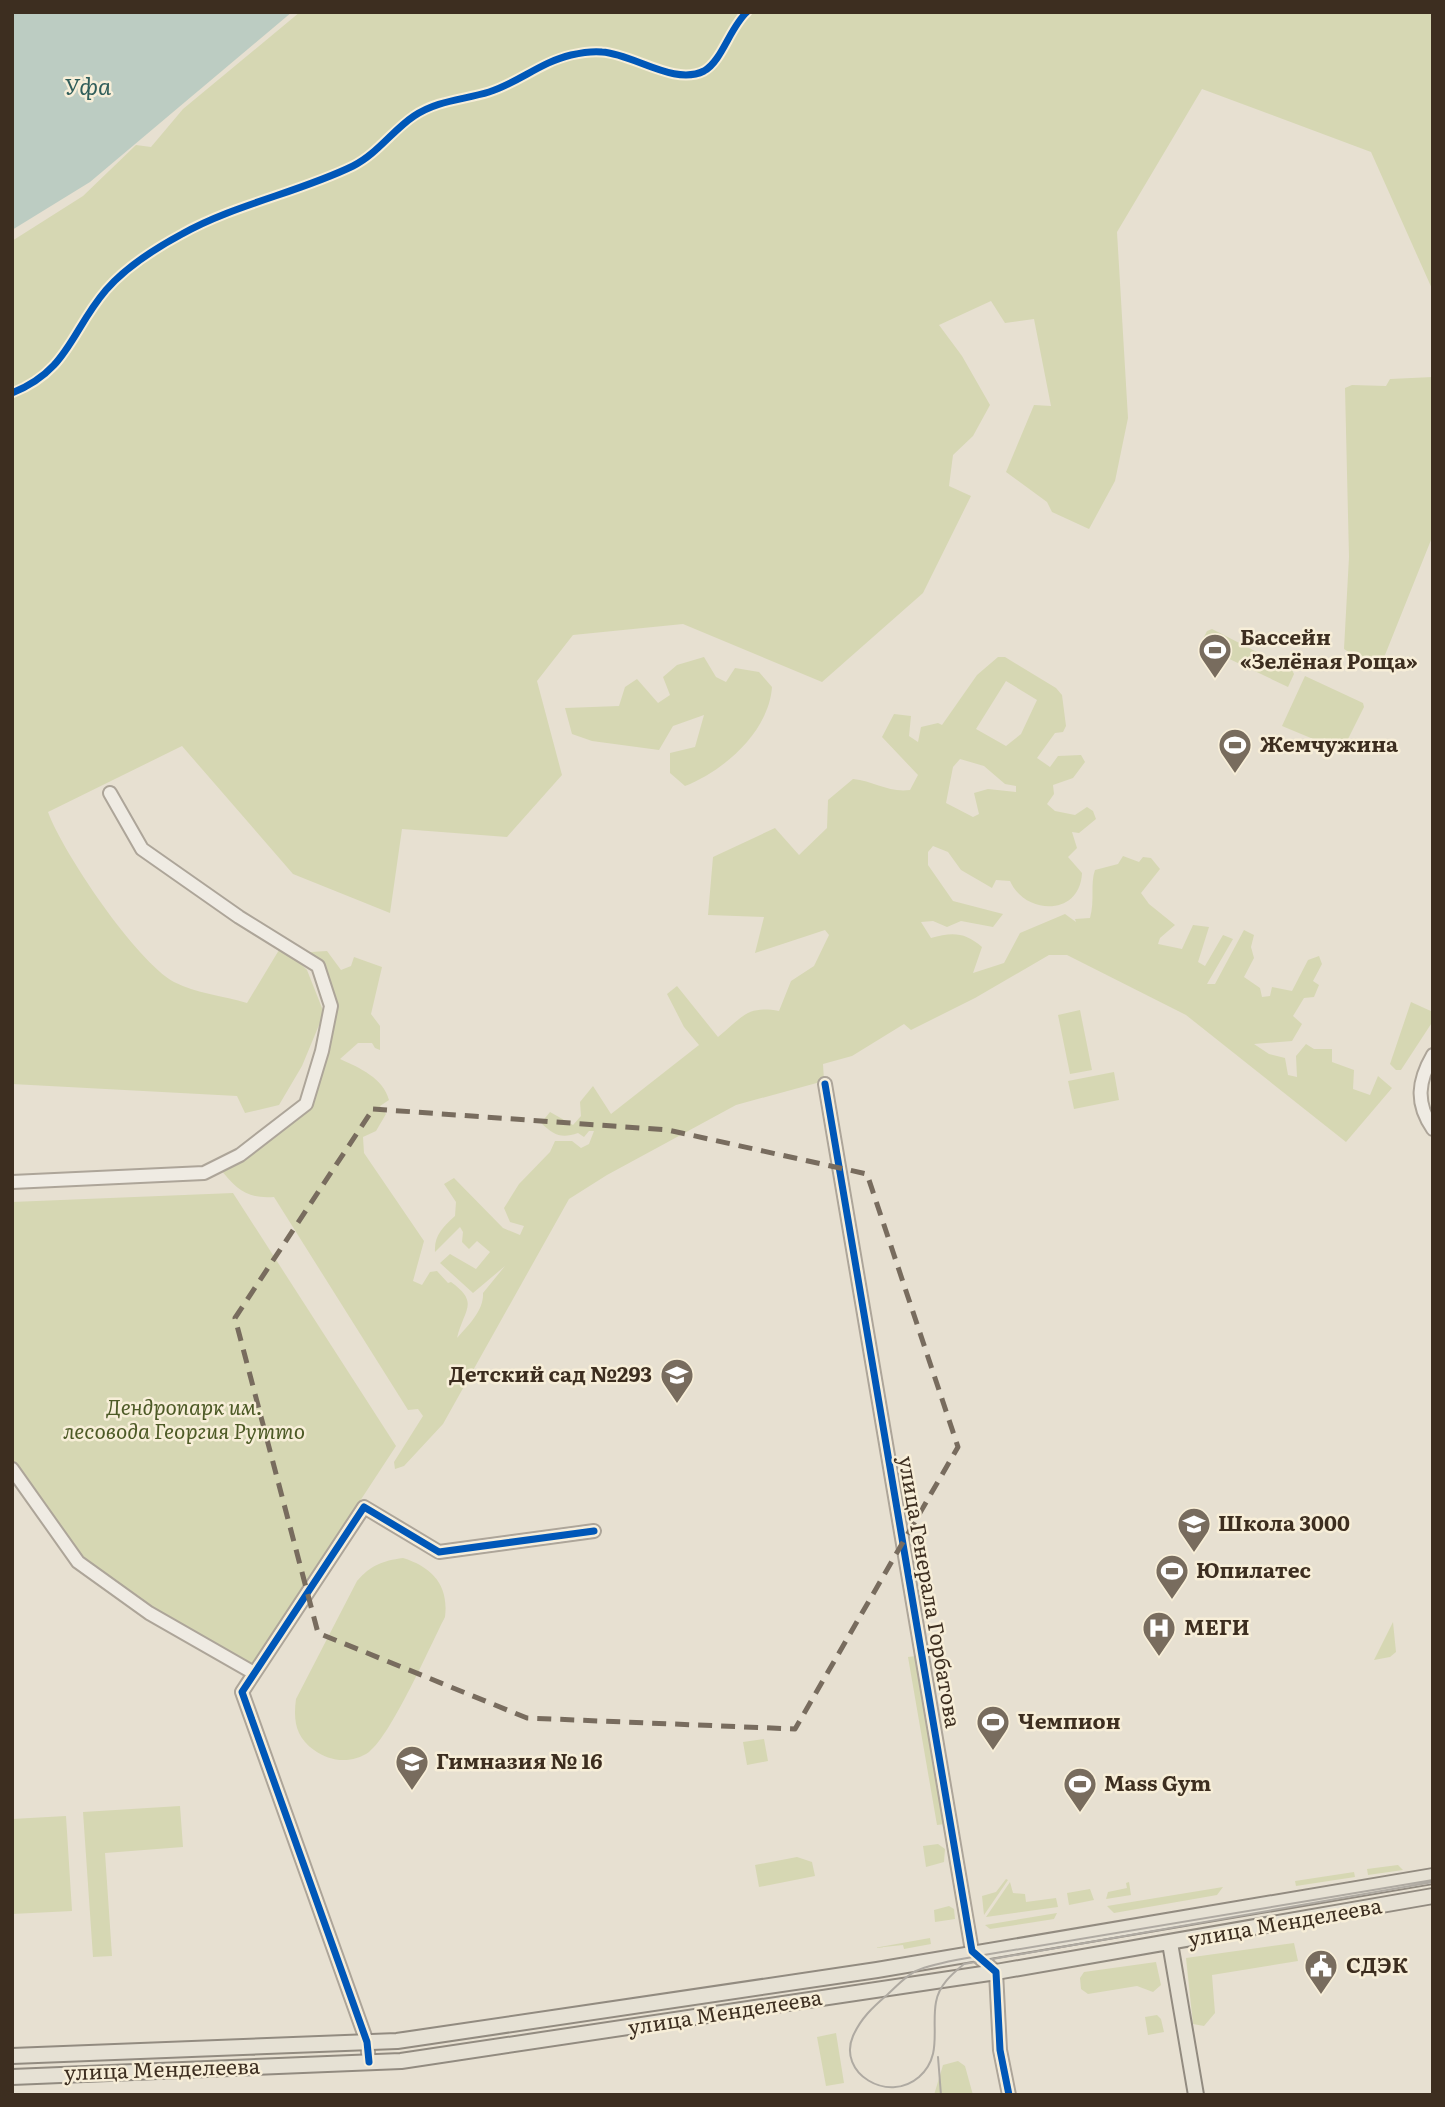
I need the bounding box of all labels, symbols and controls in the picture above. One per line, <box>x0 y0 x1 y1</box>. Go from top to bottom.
water label: Уфа <box>65 68 111 102</box>
place label: Бассейн «Зелёная Роща» <box>1240 620 1418 675</box>
sports icon: Бассейн «Зелёная Роща» <box>1196 631 1234 680</box>
sports icon: Жемчужина <box>1216 726 1254 775</box>
place label: Жемчужина <box>1260 727 1399 758</box>
school or university icon: Детский сад №293 <box>658 1356 696 1405</box>
place label: Детский сад №293 <box>449 1357 652 1388</box>
park label: Дендропарк им. лесовода Георгия Рутто <box>63 1390 305 1445</box>
street label: улица Генерала Горбатова <box>892 1453 971 1731</box>
school or university icon: Школа 3000 <box>1175 1505 1213 1554</box>
place label: Школа 3000 <box>1218 1506 1350 1537</box>
sports icon: Юпилатес <box>1153 1552 1191 1601</box>
place label: Юпилатес <box>1196 1553 1311 1584</box>
hospital icon: МЕГИ <box>1140 1609 1178 1658</box>
place label: МЕГИ <box>1184 1610 1250 1641</box>
sports icon: Чемпион <box>974 1703 1012 1752</box>
place label: Чемпион <box>1018 1704 1121 1735</box>
school or university icon: Гимназия № 16 <box>393 1743 431 1792</box>
place label: Гимназия № 16 <box>436 1744 603 1775</box>
sports icon: Mass Gym <box>1061 1765 1099 1814</box>
place label: Mass Gym <box>1104 1766 1211 1797</box>
street label: улица Менделеева <box>1185 1888 1385 1953</box>
public building icon: СДЭК <box>1302 1947 1340 1996</box>
place label: СДЭК <box>1346 1948 1408 1979</box>
street label: улица Менделеева <box>625 1980 825 2041</box>
street label: улица Менделеева <box>63 2049 261 2086</box>

